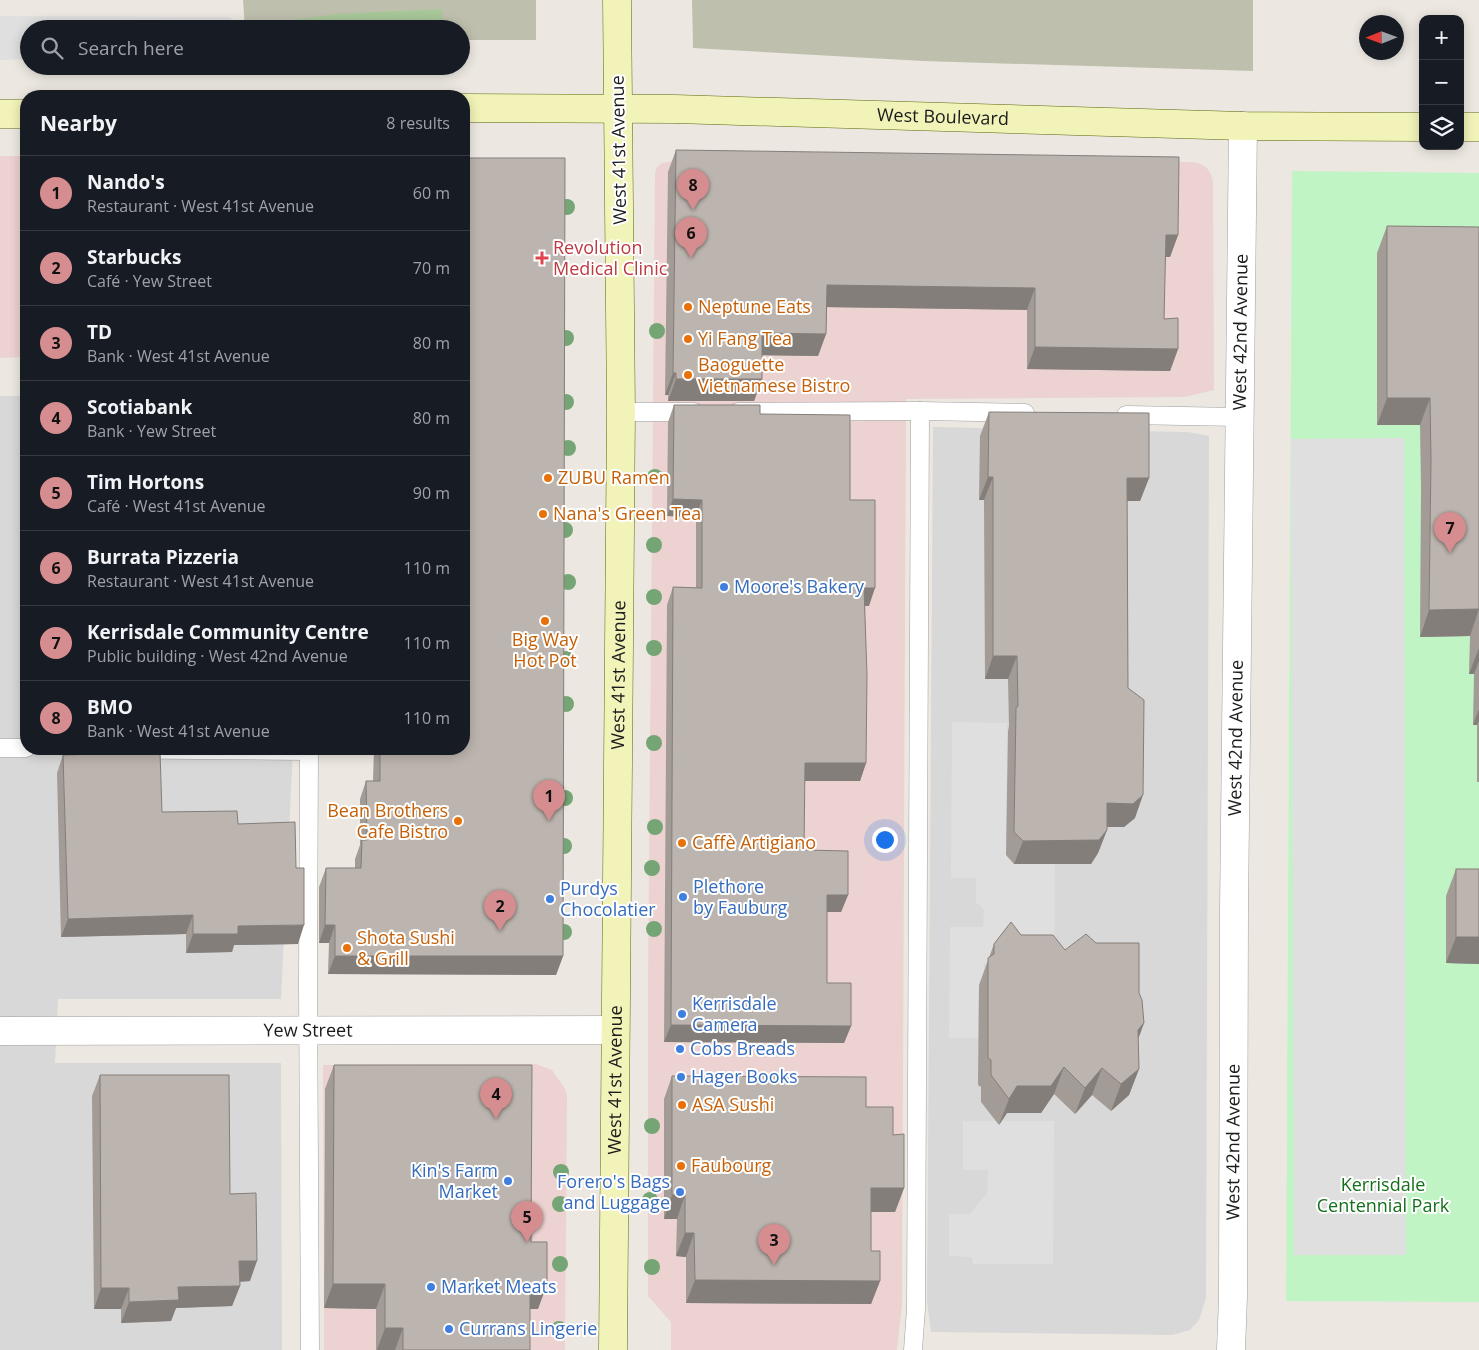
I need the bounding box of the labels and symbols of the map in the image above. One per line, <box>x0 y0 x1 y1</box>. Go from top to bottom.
north arrow <box>1359 15 1404 60</box>
street label: West 41st Avenue <box>605 75 631 225</box>
street label: West Boulevard <box>877 102 1009 130</box>
pin: 8 <box>677 169 709 210</box>
pin: 6 <box>675 217 707 258</box>
place label: Revolution Medical Clinic <box>553 235 668 280</box>
marker: Revolution Medical Clinic <box>535 251 549 265</box>
street label: West 42nd Avenue <box>1227 254 1253 410</box>
place label: Neptune Eats <box>698 294 811 318</box>
marker: Neptune Eats <box>682 301 694 313</box>
place label: Yi Fang Tea <box>698 326 792 350</box>
marker: Yi Fang Tea <box>682 333 694 345</box>
place label: Baoguette Vietnamese Bistro <box>698 352 850 397</box>
marker: Baoguette Vietnamese Bistro <box>682 369 694 381</box>
place label: ZUBU Ramen <box>558 465 670 489</box>
marker: ZUBU Ramen <box>542 472 554 484</box>
place label: Nana's Green Tea <box>553 501 701 525</box>
marker: Nana's Green Tea <box>537 508 549 520</box>
pin: 7 <box>1434 512 1466 553</box>
place label: Moore's Bakery <box>734 574 865 598</box>
marker: Moore's Bakery <box>718 581 730 593</box>
street label: West 41st Avenue <box>605 600 630 750</box>
marker: Big Way Hot Pot <box>539 615 551 627</box>
place label: Big Way Hot Pot <box>512 627 579 672</box>
street label: West 42nd Avenue <box>1222 660 1248 816</box>
pin: 1 <box>533 780 565 821</box>
place label: Bean Brothers Cafe Bistro <box>327 798 448 843</box>
marker: Bean Brothers Cafe Bistro <box>452 815 464 827</box>
your location <box>872 827 898 853</box>
place label: Caffè Artigiano <box>692 830 816 854</box>
marker: Caffè Artigiano <box>676 837 688 849</box>
place label: Plethore by Fauburg <box>693 874 787 919</box>
place label: Purdys Chocolatier <box>560 876 656 921</box>
pin: 2 <box>484 890 516 931</box>
marker: Plethore by Fauburg <box>677 891 689 903</box>
marker: Purdys Chocolatier <box>544 893 556 905</box>
place label: Shota Sushi & Grill <box>357 925 455 970</box>
marker: Shota Sushi & Grill <box>341 942 353 954</box>
place label: Kerrisdale Camera <box>692 991 777 1036</box>
street label: West 41st Avenue <box>602 1005 627 1155</box>
marker: Kerrisdale Camera <box>676 1008 688 1020</box>
street label: Yew Street <box>263 1017 353 1042</box>
place label: Cobs Breads <box>690 1036 795 1060</box>
marker: Cobs Breads <box>674 1043 686 1055</box>
place label: Hager Books <box>691 1064 798 1088</box>
street label: West 42nd Avenue <box>1220 1064 1245 1220</box>
marker: Hager Books <box>675 1071 687 1083</box>
pin: 4 <box>480 1078 512 1119</box>
place label: ASA Sushi <box>692 1092 774 1116</box>
marker: ASA Sushi <box>676 1099 688 1111</box>
place label: Faubourg <box>691 1153 772 1177</box>
place label: Kin's Farm Market <box>411 1158 498 1203</box>
marker: Faubourg <box>675 1160 687 1172</box>
place label: Forero's Bags and Luggage <box>557 1169 670 1214</box>
park label: Kerrisdale Centennial Park <box>1317 1172 1450 1217</box>
marker: Kin's Farm Market <box>502 1175 514 1187</box>
marker: Forero's Bags and Luggage <box>674 1186 686 1198</box>
pin: 5 <box>511 1201 543 1242</box>
pin: 3 <box>758 1224 790 1265</box>
place label: Market Meats <box>441 1274 557 1298</box>
marker: Market Meats <box>425 1281 437 1293</box>
place label: Currans Lingerie <box>459 1316 597 1340</box>
marker: Currans Lingerie <box>443 1323 455 1335</box>

